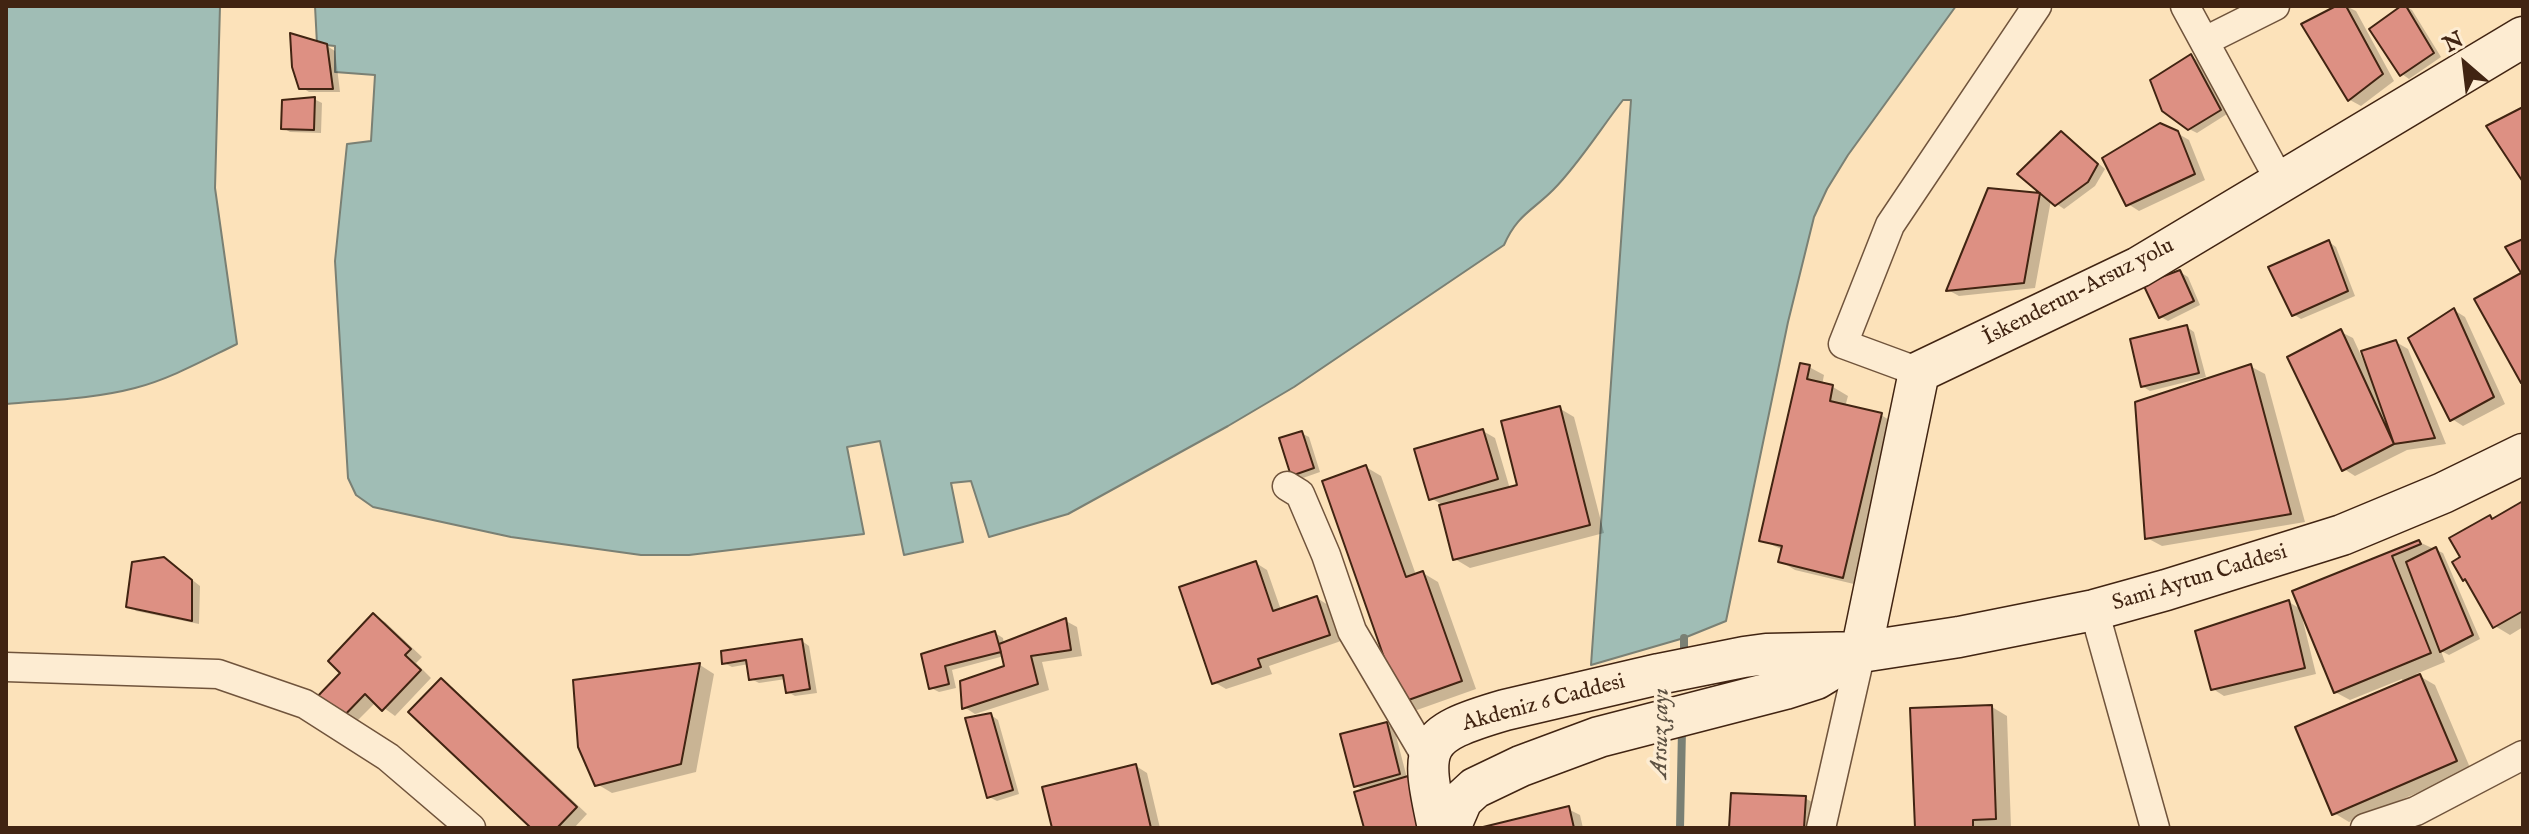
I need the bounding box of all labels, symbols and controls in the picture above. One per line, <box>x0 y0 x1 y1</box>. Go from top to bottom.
north arrow <box>2425 24 2505 104</box>
text: N <box>2439 26 2469 60</box>
street label: İskenderun-Arsuz yolu <box>1979 233 2179 353</box>
street label: Sami Aytun Caddesi <box>2109 540 2291 618</box>
street label: Akdeniz 6 Caddesi <box>1460 670 1628 738</box>
water label: Arsuz çayı <box>1647 688 1677 778</box>

